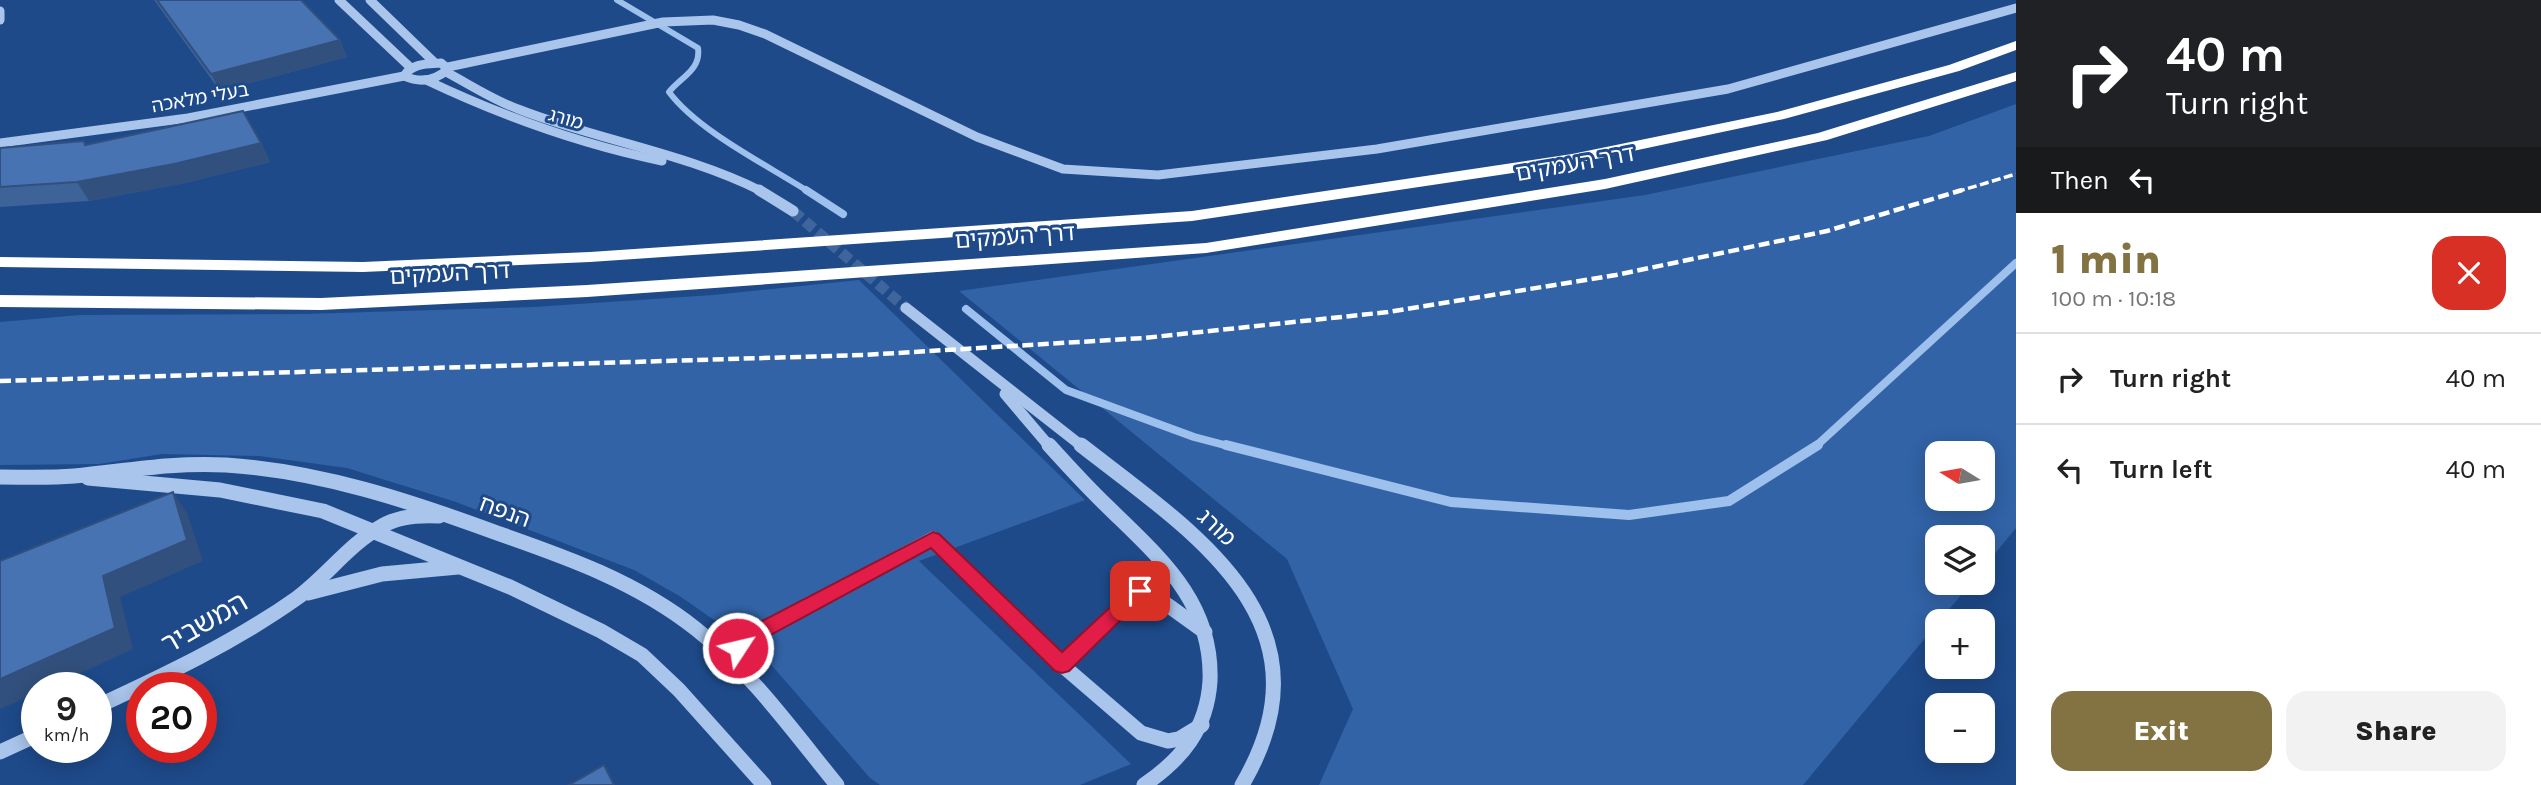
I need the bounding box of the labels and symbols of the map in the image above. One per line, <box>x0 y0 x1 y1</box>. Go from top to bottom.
street label: בעלי מלאכה <box>150 79 251 117</box>
street label: מורג <box>546 104 586 134</box>
street label: דרך העמקים <box>1513 140 1637 187</box>
street label: דרך העמקים <box>954 219 1076 254</box>
street label: דרך העמקים <box>389 257 511 290</box>
north arrow <box>1925 441 1995 511</box>
street label: הנפח <box>476 490 534 533</box>
street label: מורג <box>1192 503 1241 552</box>
pin <box>1110 561 1170 621</box>
street label: המשביר <box>155 585 253 660</box>
position arrow <box>701 611 775 685</box>
speed limit sign: 20 <box>126 672 217 763</box>

